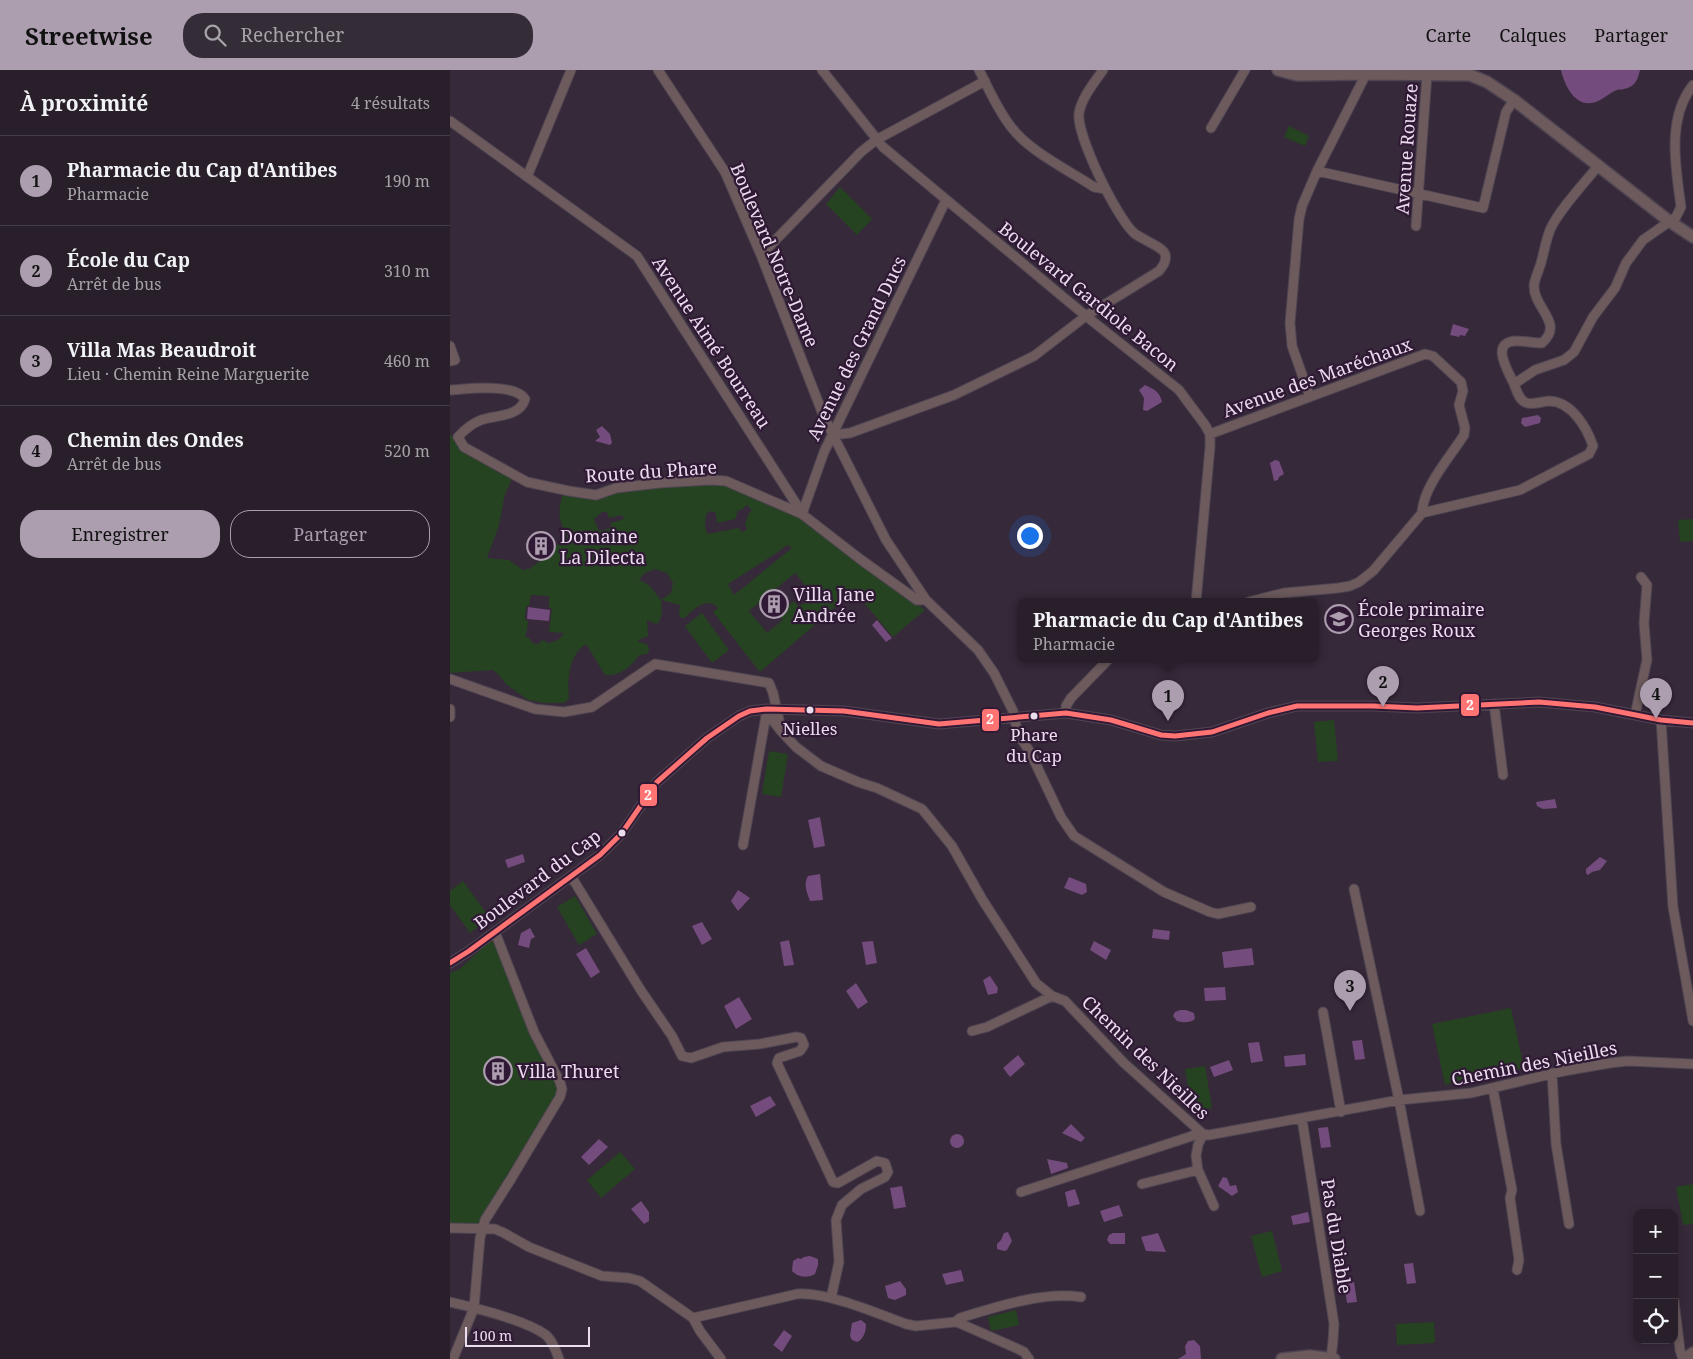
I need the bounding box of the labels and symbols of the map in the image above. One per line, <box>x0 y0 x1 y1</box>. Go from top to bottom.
street label: Avenue Rouaze <box>1389 83 1423 215</box>
street label: Boulevard Notre-Dame <box>725 159 825 351</box>
street label: Boulevard Gardiole Bacon <box>994 216 1184 376</box>
street label: Avenue Aimé Bourreau <box>647 251 777 433</box>
street label: Avenue des Grand Ducs <box>801 252 911 444</box>
street label: Avenue des Maréchaux <box>1219 331 1416 422</box>
street label: Route du Phare <box>584 454 718 488</box>
your location <box>1017 523 1043 549</box>
place label: Domaine La Dilecta <box>560 524 645 569</box>
building icon: Domaine La Dilecta <box>526 531 556 561</box>
place label: Villa Jane Andrée <box>793 582 875 627</box>
building icon: Villa Jane Andrée <box>759 589 789 619</box>
place label: École primaire Georges Roux <box>1358 597 1485 642</box>
school or university icon: École primaire Georges Roux <box>1324 604 1354 634</box>
pin: 2 <box>1367 666 1399 707</box>
pin: 4 <box>1640 678 1672 719</box>
pin: 1 <box>1152 680 1184 721</box>
line badge: 2 <box>1460 693 1480 717</box>
text: 2 <box>1466 695 1474 714</box>
marker: Nielles <box>805 705 815 715</box>
line badge: 2 <box>981 708 1000 732</box>
text: 2 <box>986 709 994 728</box>
marker: Phare du Cap <box>1029 711 1039 721</box>
place label: Nielles <box>783 717 837 740</box>
place label: Phare du Cap <box>1006 723 1062 767</box>
line badge: 2 <box>639 783 658 807</box>
text: 2 <box>644 785 652 804</box>
street label: Boulevard du Cap <box>469 823 605 935</box>
unlabelled marker <box>617 828 627 838</box>
pin: 3 <box>1334 970 1366 1011</box>
street label: Chemin des Nieilles <box>1077 990 1215 1124</box>
street label: Chemin des Nieilles <box>1449 1035 1619 1091</box>
building icon: Villa Thuret <box>483 1056 513 1086</box>
place label: Villa Thuret <box>517 1059 619 1083</box>
street label: Pas du Diable <box>1316 1177 1358 1295</box>
scale bar <box>465 1324 590 1347</box>

